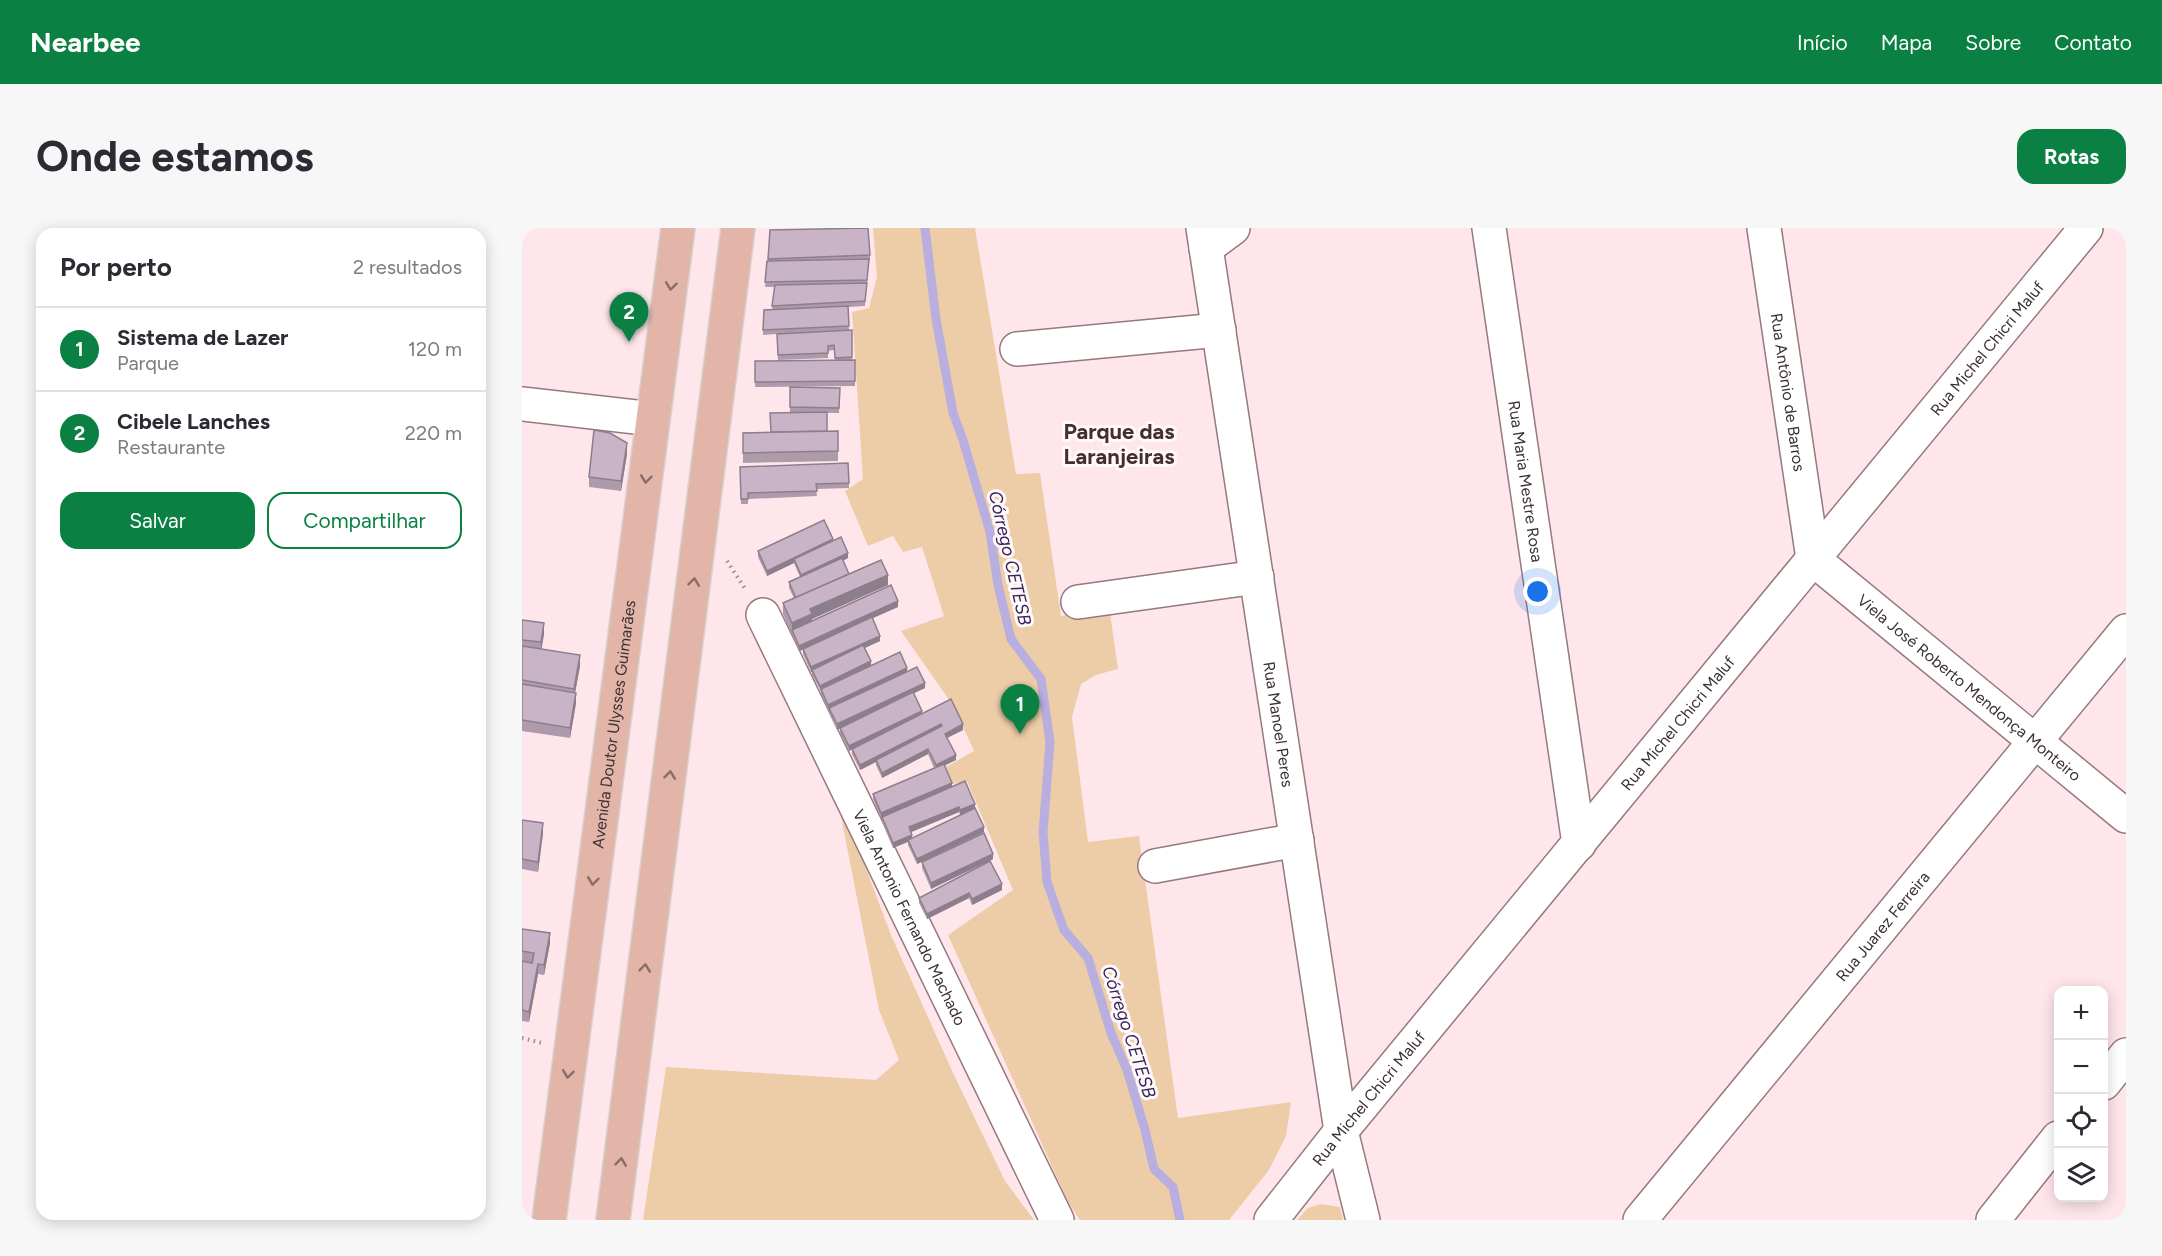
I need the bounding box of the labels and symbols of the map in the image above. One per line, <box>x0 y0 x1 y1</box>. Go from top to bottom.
street label: Rua Michel Chicri Maluf <box>1926 278 2048 419</box>
one-way arrow <box>665 281 677 291</box>
pin: 2 <box>610 292 648 342</box>
street label: Rua Antônio de Barros <box>1767 312 1809 473</box>
street label: Rua Maria Mestre Rosa <box>1504 399 1547 563</box>
district label: Parque das Laranjeiras <box>1063 418 1175 470</box>
one-way arrow <box>640 475 653 484</box>
water label: Córrego CETESB <box>984 489 1036 627</box>
one-way arrow <box>687 577 700 586</box>
your location <box>1523 577 1552 606</box>
street label: Viela José Roberto Mendonça Monteiro <box>1853 590 2085 785</box>
street label: Avenida Doutor Ulysses Guimarães <box>588 599 640 850</box>
street label: Rua Michel Chicri Maluf <box>1617 652 1739 794</box>
street label: Rua Manoel Peres <box>1259 660 1297 788</box>
pin: 1 <box>1000 684 1040 734</box>
one-way arrow <box>663 770 675 780</box>
street label: Viela Antonio Fernando Machado <box>849 806 970 1029</box>
street label: Rua Juarez Ferreira <box>1832 868 1934 985</box>
one-way arrow <box>588 876 600 886</box>
water label: Córrego CETESB <box>1097 963 1161 1101</box>
one-way arrow <box>638 964 651 973</box>
street label: Rua Michel Chicri Maluf <box>1308 1027 1430 1170</box>
one-way arrow <box>563 1070 575 1079</box>
one-way arrow <box>614 1157 626 1167</box>

